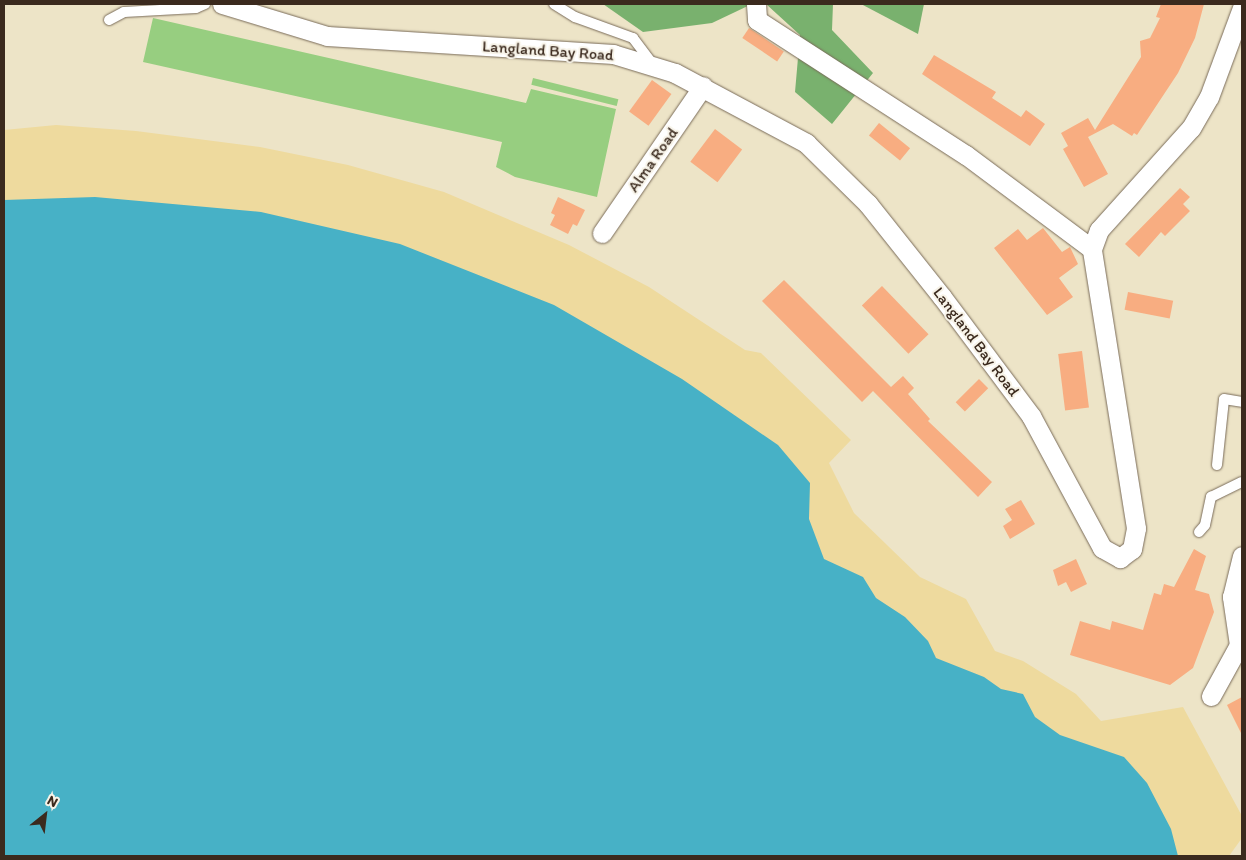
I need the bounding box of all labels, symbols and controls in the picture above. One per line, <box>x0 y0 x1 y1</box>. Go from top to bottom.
street label: Langland Bay Road <box>482 37 614 65</box>
street label: Alma Road <box>624 124 682 196</box>
street label: Langland Bay Road <box>929 284 1023 400</box>
north arrow <box>20 790 70 840</box>
text: N <box>44 792 61 811</box>

